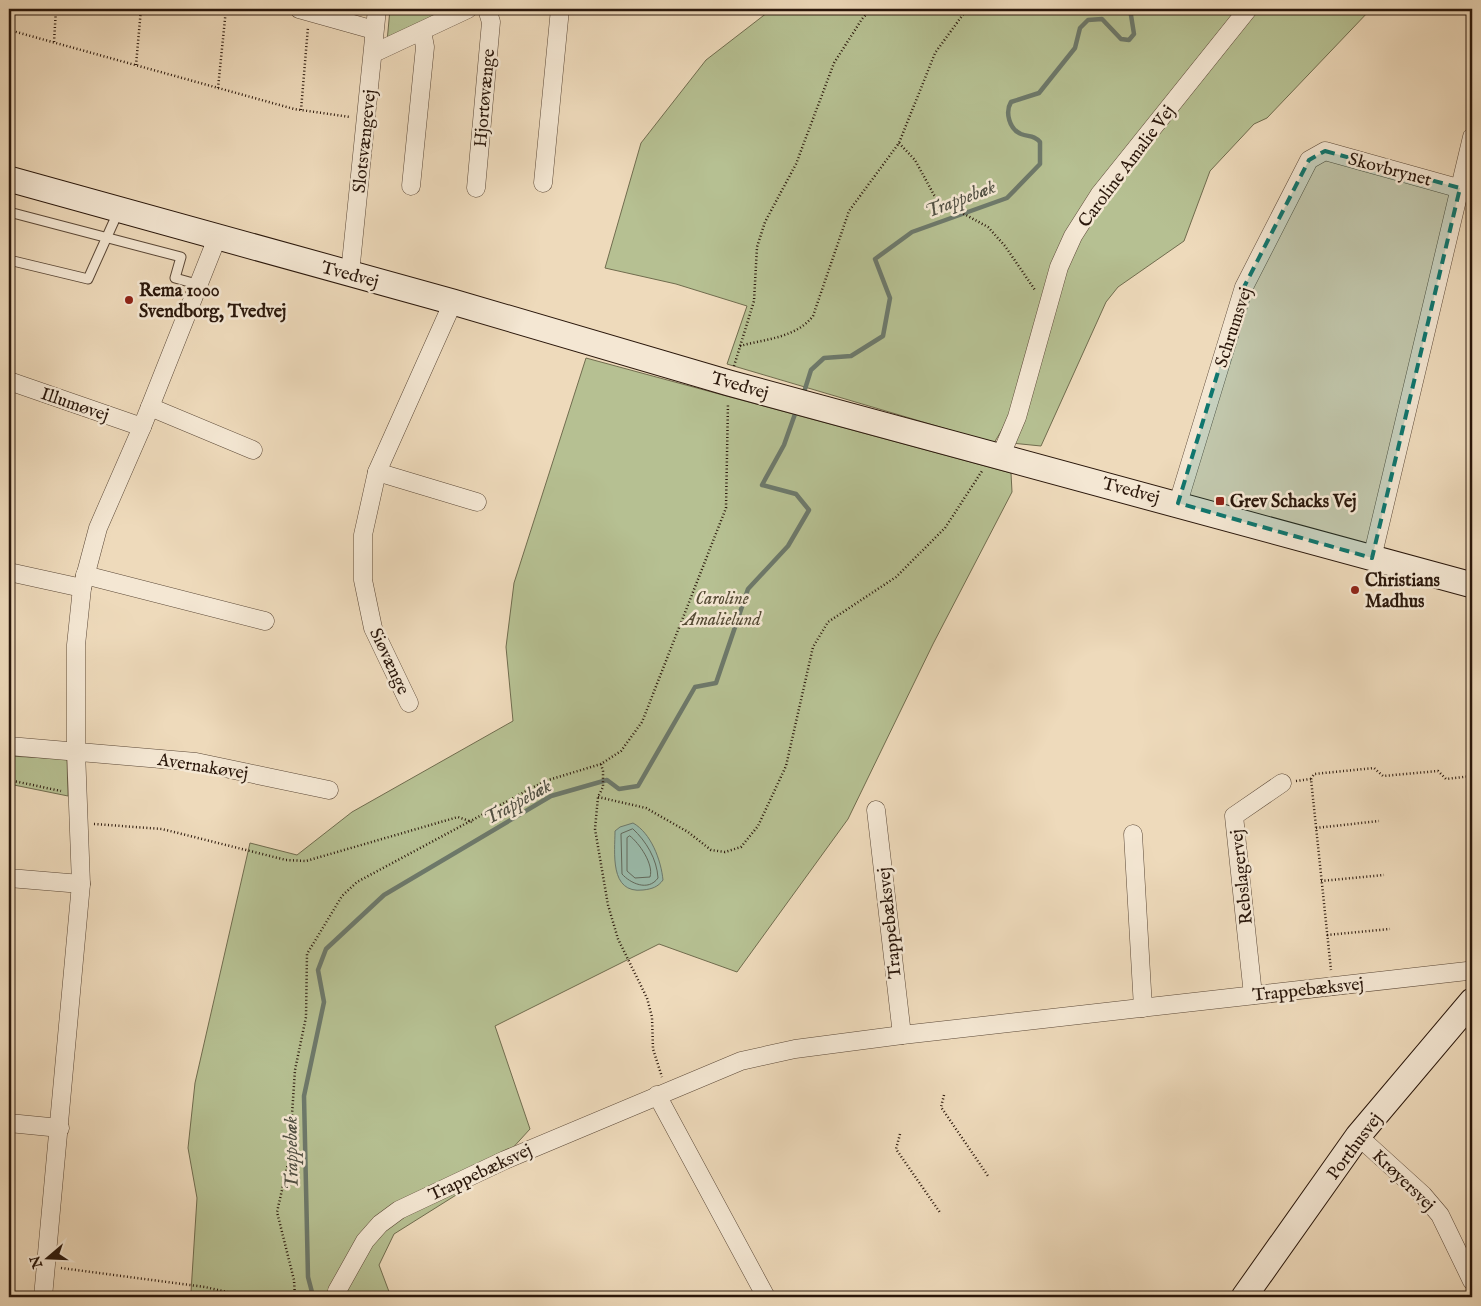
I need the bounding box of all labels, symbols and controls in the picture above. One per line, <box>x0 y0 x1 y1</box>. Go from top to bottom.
street label: Hjortøvænge <box>470 48 501 148</box>
street label: Slotsvængevej <box>349 88 382 194</box>
street label: Caroline Amalie Vej <box>1074 101 1181 233</box>
street label: Skovbrynet <box>1345 148 1434 193</box>
water label: Trappebæk <box>922 175 1000 224</box>
street label: Tvedvej <box>318 257 381 294</box>
place label: Rema 1000 Svendborg, Tvedvej <box>139 280 286 324</box>
street label: Schrumsvej <box>1211 284 1258 371</box>
marker: Rema 1000 Svendborg, Tvedvej <box>123 294 135 306</box>
street label: Tvedvej <box>708 367 771 406</box>
street label: Illumøvej <box>37 383 112 428</box>
street label: Tvedvej <box>1099 473 1162 510</box>
place label: Grev Schacks Vej <box>1230 491 1356 514</box>
marker: Grev Schacks Vej <box>1214 495 1226 507</box>
place label: Christians Madhus <box>1365 570 1441 614</box>
marker: Christians Madhus <box>1349 584 1361 596</box>
park label: Caroline Amalielund <box>681 588 762 632</box>
street label: Siøvænge <box>363 625 414 699</box>
street label: Avernakøvej <box>155 749 250 786</box>
water label: Trappebæk <box>480 774 556 831</box>
street label: Rebslagervej <box>1226 828 1259 926</box>
street label: Trappebæksvej <box>873 866 908 980</box>
street label: Trappebæksvej <box>1251 973 1365 1008</box>
street label: Porthusvej <box>1323 1109 1388 1185</box>
water label: Trappebæk <box>279 1116 305 1190</box>
street label: Trappebæksvej <box>425 1139 536 1207</box>
street label: Krøyersvej <box>1366 1145 1440 1217</box>
north arrow <box>22 1234 72 1284</box>
text: N <box>26 1253 47 1272</box>

